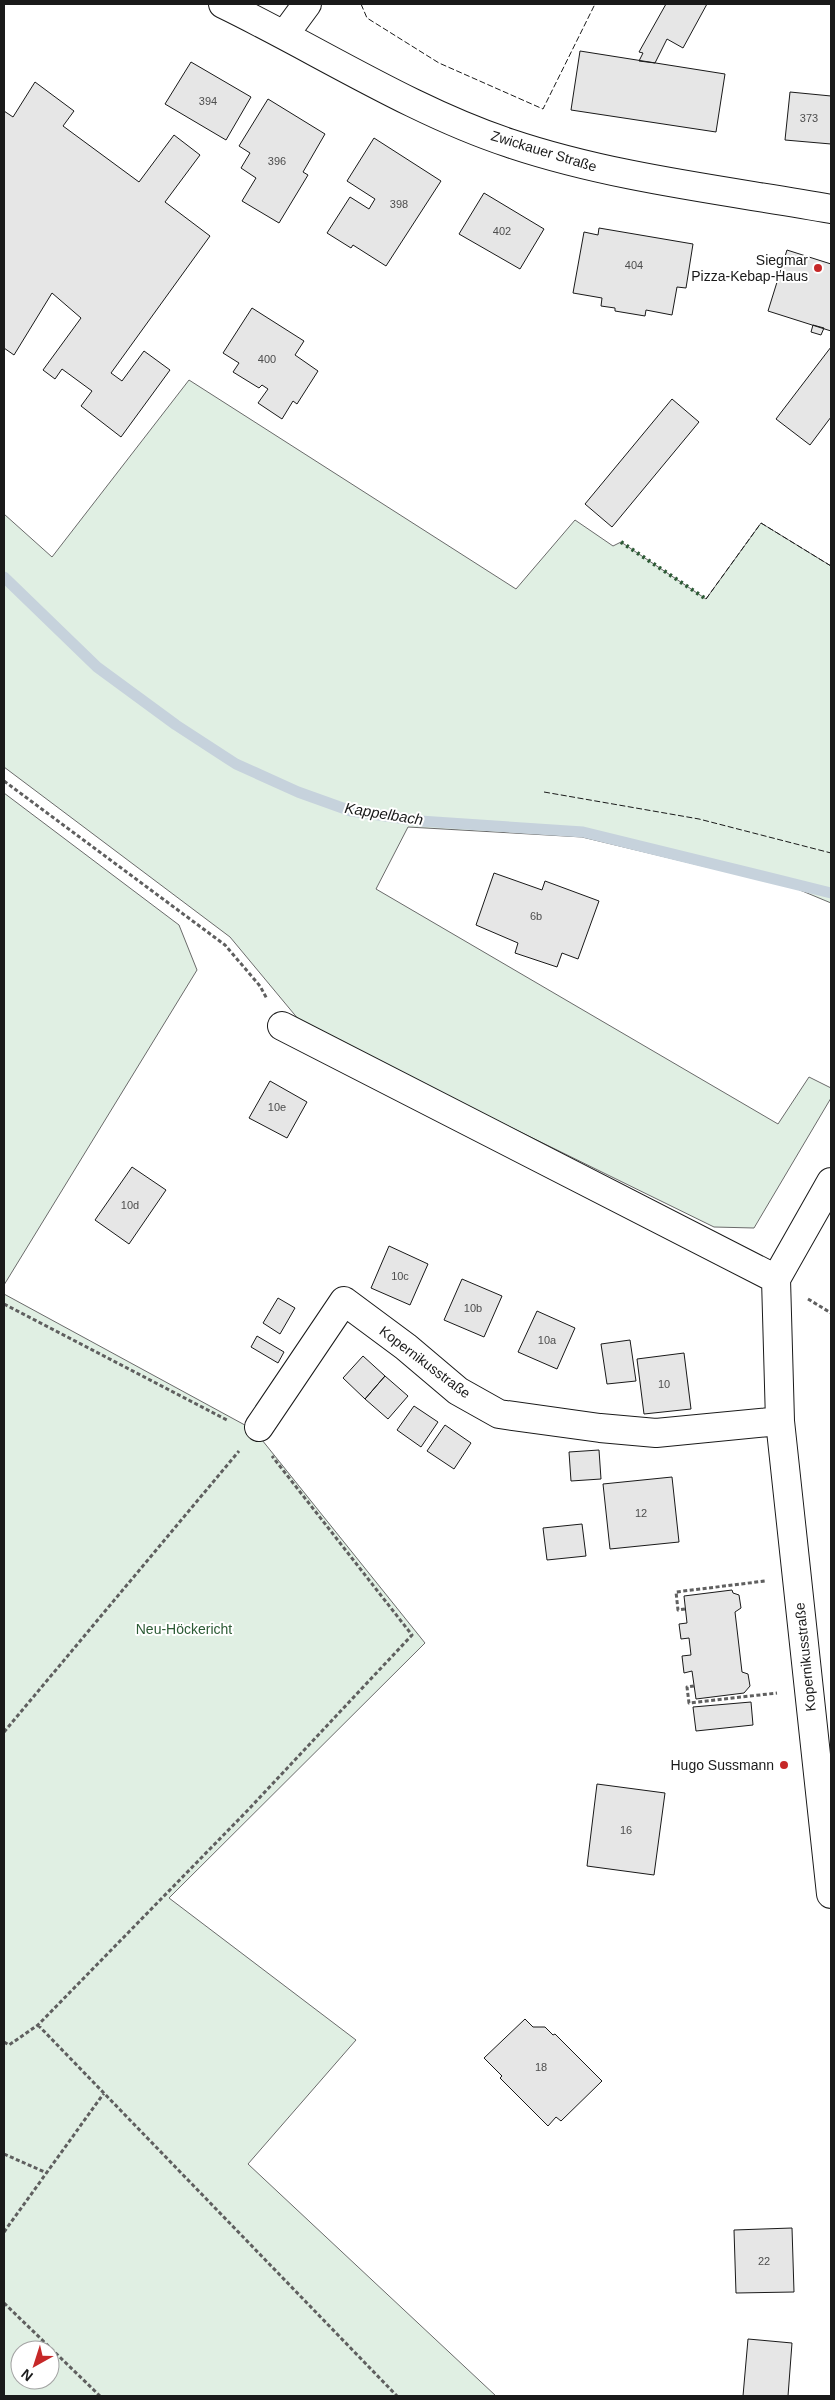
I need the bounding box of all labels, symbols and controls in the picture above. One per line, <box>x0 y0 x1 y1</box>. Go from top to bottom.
house number: 394 <box>199 95 217 107</box>
house number: 373 <box>800 112 818 124</box>
street label: Zwickauer Straße <box>489 127 599 175</box>
house number: 396 <box>268 155 286 167</box>
house number: 398 <box>390 198 408 210</box>
house number: 402 <box>493 225 511 237</box>
place label: Siegmar Pizza-Kebap-Haus <box>691 252 808 284</box>
house number: 404 <box>625 259 643 271</box>
marker: Siegmar Pizza-Kebap-Haus <box>812 262 824 274</box>
house number: 400 <box>258 353 276 365</box>
water label: Kappelbach <box>344 799 425 828</box>
house number: 6b <box>530 910 542 922</box>
house number: 10e <box>268 1101 286 1113</box>
house number: 10d <box>121 1199 139 1211</box>
house number: 10c <box>391 1270 409 1282</box>
house number: 10b <box>464 1302 482 1314</box>
street label: Kopernikusstraße <box>376 1323 474 1402</box>
house number: 10a <box>538 1334 557 1346</box>
house number: 10 <box>658 1378 670 1390</box>
house number: 12 <box>635 1507 647 1519</box>
street label: Kopernikusstraße <box>791 1601 819 1712</box>
park label: Neu-Höckericht <box>136 1621 232 1637</box>
place label: Hugo Sussmann <box>670 1757 774 1773</box>
marker: Hugo Sussmann <box>778 1759 790 1771</box>
house number: 16 <box>620 1824 632 1836</box>
house number: 18 <box>535 2061 547 2073</box>
house number: 22 <box>758 2255 770 2267</box>
north arrow <box>10 2340 60 2390</box>
text: N <box>18 2366 36 2385</box>

